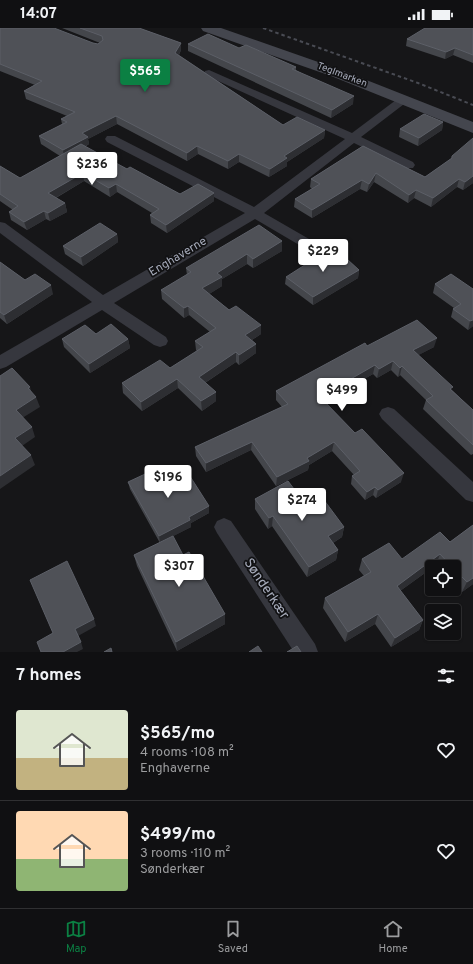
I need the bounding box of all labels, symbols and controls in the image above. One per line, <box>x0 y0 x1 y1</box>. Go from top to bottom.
text: 14:07 <box>20 5 57 24</box>
pin: $565 <box>121 59 169 93</box>
street label: Teglmarken <box>315 60 369 90</box>
text: $565 <box>129 64 161 80</box>
pin: $236 <box>68 152 116 186</box>
text: $236 <box>76 157 108 173</box>
street label: Enghaverne <box>146 234 210 280</box>
pin: $229 <box>299 239 347 273</box>
text: $229 <box>307 244 339 260</box>
pin: $499 <box>318 378 366 412</box>
text: $499 <box>326 383 358 399</box>
pin: $196 <box>144 465 192 499</box>
text: $196 <box>153 470 183 486</box>
pin: $274 <box>278 488 326 522</box>
text: $274 <box>287 493 317 509</box>
pin: $307 <box>155 554 203 588</box>
street label: Sønderkær <box>240 555 293 623</box>
text: $307 <box>164 559 194 575</box>
map controls <box>425 560 461 640</box>
button: locate <box>425 560 461 596</box>
button: layers <box>425 604 461 640</box>
text: 7 homes <box>16 665 82 687</box>
icon: filters <box>435 665 457 687</box>
text: $565/mo <box>140 723 215 745</box>
icon: home <box>48 726 96 774</box>
icon: heart <box>435 739 457 761</box>
text: 4 rooms · 108 m² <box>140 745 234 761</box>
text: Enghaverne <box>140 761 210 777</box>
text: $499/mo <box>140 824 216 846</box>
icon: home <box>48 827 96 875</box>
icon: heart <box>435 840 457 862</box>
text: 3 rooms · 110 m² <box>140 846 230 862</box>
text: Sønderkær <box>140 862 205 878</box>
tab: Map <box>65 918 87 956</box>
tab: Saved <box>218 918 248 956</box>
tab: Home <box>379 918 408 956</box>

